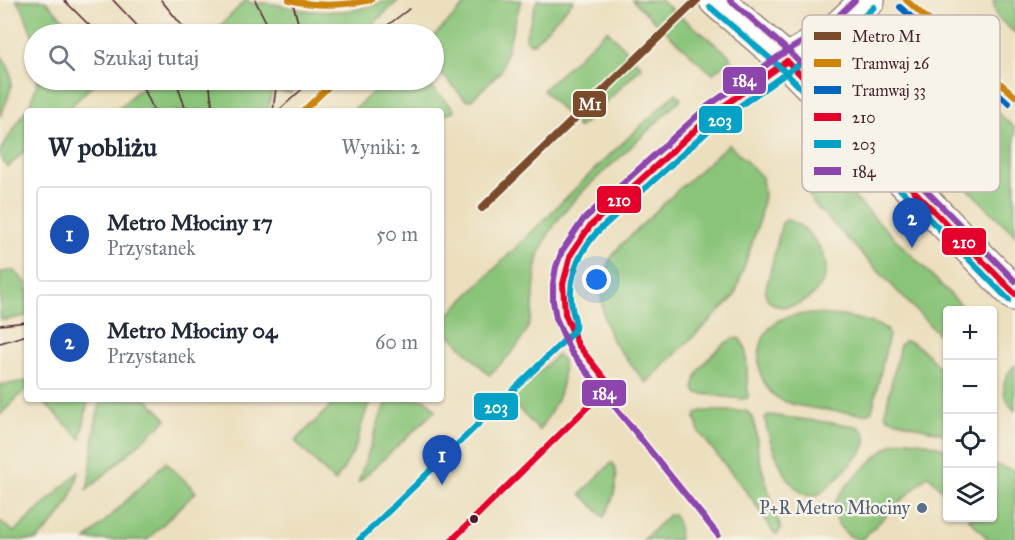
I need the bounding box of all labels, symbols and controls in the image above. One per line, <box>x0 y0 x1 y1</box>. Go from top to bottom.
legend <box>802 15 1000 192</box>
search box <box>24 24 444 90</box>
text: Metro M1 <box>852 27 921 46</box>
icon: search <box>45 41 78 74</box>
text: Szukaj tutaj <box>93 44 199 71</box>
text: Tramwaj 26 <box>852 54 930 73</box>
line badge: 184 <box>722 66 767 95</box>
text: 184 <box>732 71 757 91</box>
text: Tramwaj 33 <box>852 81 926 100</box>
line badge: M1 <box>572 90 607 118</box>
text: M1 <box>579 95 602 114</box>
line badge: 203 <box>698 105 743 134</box>
text: 210 <box>852 108 875 127</box>
text: 203 <box>708 111 732 131</box>
text: W pobliżu <box>48 131 157 163</box>
text: Wyniki: 2 <box>342 135 420 159</box>
text: 203 <box>852 135 876 154</box>
text: 184 <box>852 162 877 181</box>
line badge: 210 <box>596 185 642 214</box>
text: 210 <box>607 191 631 210</box>
pin: 2 <box>892 198 932 248</box>
text: Metro Młociny 17 <box>107 209 273 236</box>
text: 1 <box>66 222 73 246</box>
text: 50 m <box>376 222 418 246</box>
line badge: 210 <box>941 227 987 256</box>
text: 210 <box>952 233 976 252</box>
text: Przystanek <box>107 236 196 260</box>
your location <box>582 265 611 294</box>
map controls <box>943 306 997 522</box>
button: + <box>943 306 997 360</box>
text: Metro Młociny 04 <box>107 317 277 344</box>
text: 2 <box>65 330 74 354</box>
text: 60 m <box>375 330 418 354</box>
text: Przystanek <box>107 344 196 368</box>
button: − <box>943 360 997 414</box>
line badge: 184 <box>581 379 627 407</box>
text: 184 <box>592 384 617 404</box>
line badge: 203 <box>473 392 519 421</box>
text: 203 <box>484 398 508 418</box>
button: locate <box>943 414 997 468</box>
pin: 1 <box>422 436 462 485</box>
button: layers <box>943 468 997 522</box>
place label: P+R Metro Młociny <box>759 497 911 519</box>
marker: P+R Metro Młociny <box>915 501 929 515</box>
unlabelled marker <box>468 513 480 525</box>

